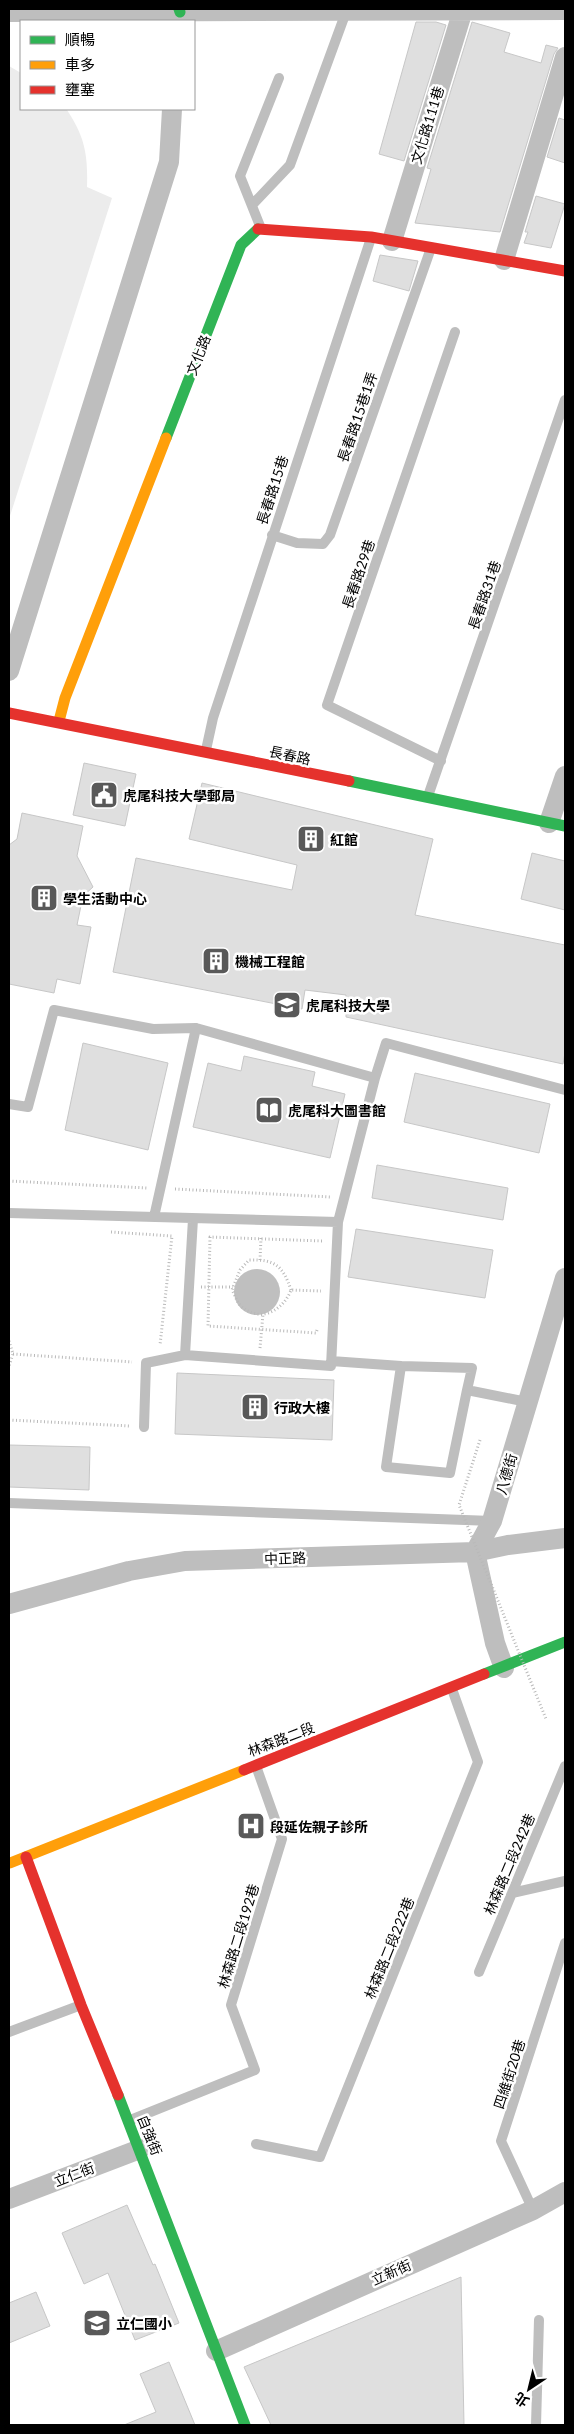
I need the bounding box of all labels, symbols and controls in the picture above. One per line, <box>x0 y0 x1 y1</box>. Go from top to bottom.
legend <box>20 20 195 110</box>
text: 順暢 <box>65 30 95 48</box>
text: 車多 <box>65 55 95 73</box>
text: 壅塞 <box>65 80 95 98</box>
street label: 文化路111巷 <box>407 84 447 166</box>
street label: 文化路 <box>183 332 213 378</box>
street label: 長春路15巷1弄 <box>334 370 380 464</box>
street label: 長春路15巷 <box>253 453 291 527</box>
street label: 長春路29巷 <box>338 537 378 611</box>
street label: 長春路31巷 <box>464 558 504 632</box>
street label: 長春路 <box>268 742 312 768</box>
public building icon: 虎尾科技大學郵局 <box>89 780 119 810</box>
place label: 虎尾科技大學郵局 <box>123 787 235 804</box>
building icon: 紅館 <box>296 824 326 854</box>
place label: 紅館 <box>330 831 358 848</box>
building icon: 學生活動中心 <box>29 883 59 913</box>
place label: 學生活動中心 <box>63 890 147 907</box>
building icon: 機械工程館 <box>201 946 231 976</box>
place label: 機械工程館 <box>235 953 305 970</box>
school or university icon: 虎尾科技大學 <box>272 990 302 1020</box>
place label: 虎尾科技大學 <box>306 997 390 1014</box>
library icon: 虎尾科大圖書館 <box>254 1095 284 1125</box>
place label: 虎尾科大圖書館 <box>288 1102 386 1119</box>
building icon: 行政大樓 <box>240 1392 270 1422</box>
place label: 行政大樓 <box>274 1399 330 1416</box>
street label: 八德街 <box>492 1451 520 1497</box>
street label: 中正路 <box>264 1549 306 1567</box>
street label: 林森路二段 <box>245 1719 317 1759</box>
hospital icon: 段延佐親子診所 <box>236 1811 266 1841</box>
street label: 林森路二段242巷 <box>480 1811 538 1917</box>
place label: 段延佐親子診所 <box>270 1818 368 1835</box>
street label: 林森路二段192巷 <box>214 1882 262 1990</box>
street label: 林森路二段222巷 <box>361 1895 417 2001</box>
street label: 四維街20巷 <box>490 2037 528 2111</box>
street label: 自強街 <box>134 2112 166 2158</box>
street label: 立仁街 <box>51 2159 97 2189</box>
street label: 立新街 <box>368 2256 414 2288</box>
school or university icon: 立仁國小 <box>82 2308 112 2338</box>
place label: 立仁國小 <box>116 2315 172 2332</box>
north arrow <box>504 2364 554 2414</box>
text: 北 <box>511 2389 532 2411</box>

